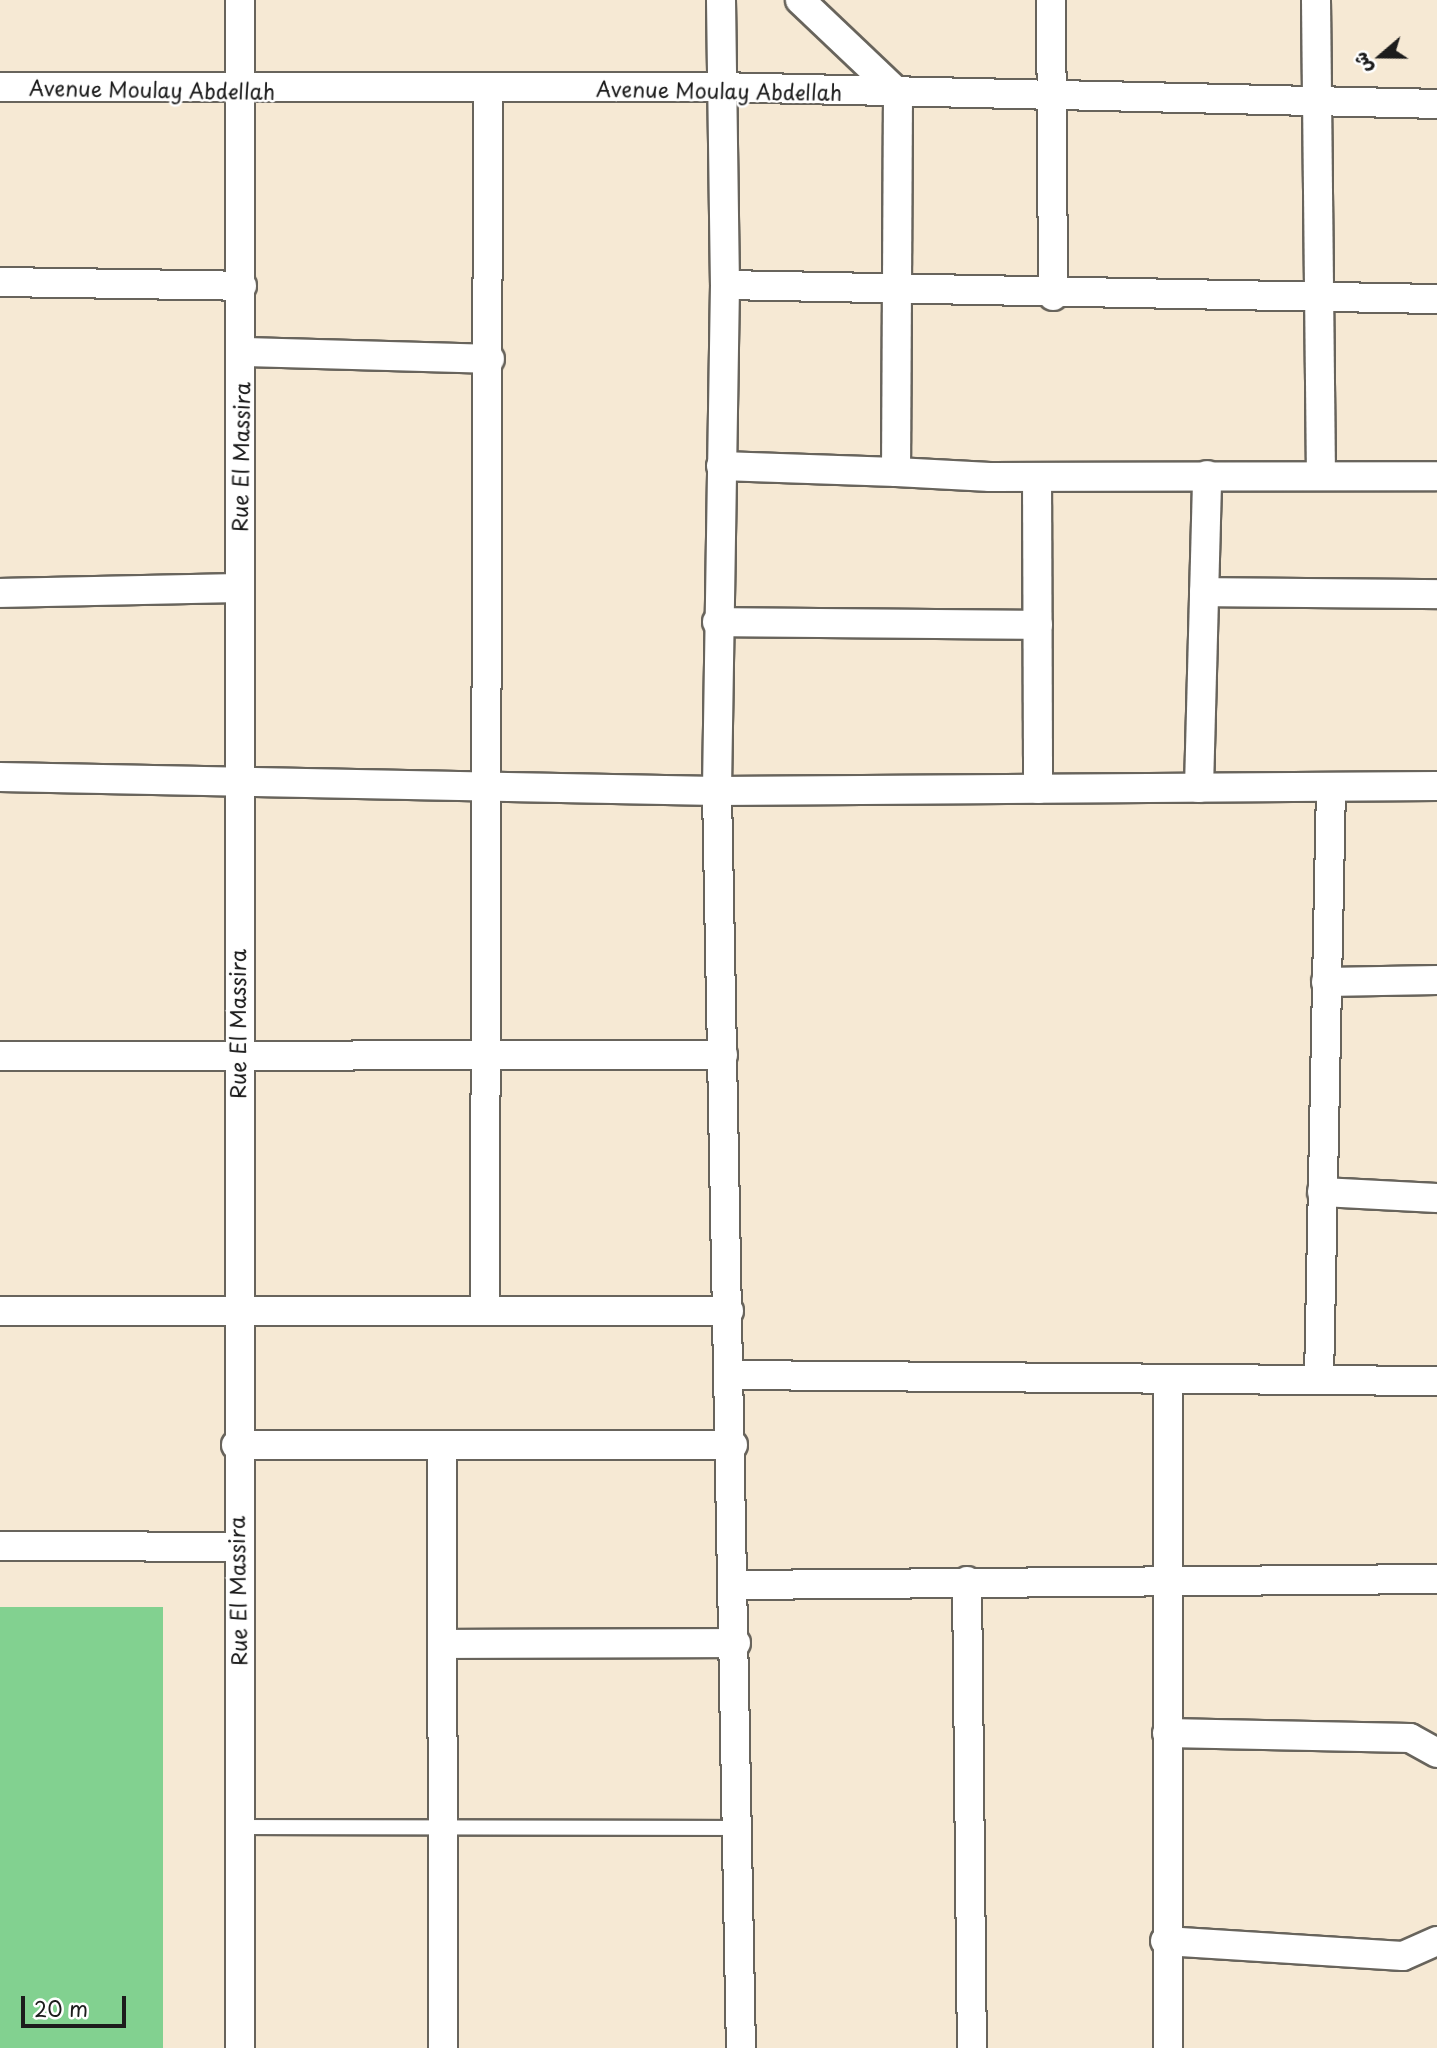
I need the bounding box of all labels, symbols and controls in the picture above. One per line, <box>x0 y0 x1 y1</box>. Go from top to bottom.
north arrow <box>1346 21 1416 91</box>
text: ش <box>1345 49 1378 78</box>
street label: Avenue Moulay Abdellah <box>28 74 276 104</box>
street label: Avenue Moulay Abdellah <box>595 75 843 105</box>
street label: Rue El Massira <box>226 381 254 533</box>
street label: Rue El Massira <box>224 948 250 1100</box>
street label: Rue El Massira <box>223 1515 251 1667</box>
scale bar <box>24 1982 130 2026</box>
text: 20 m <box>34 1992 88 2024</box>

